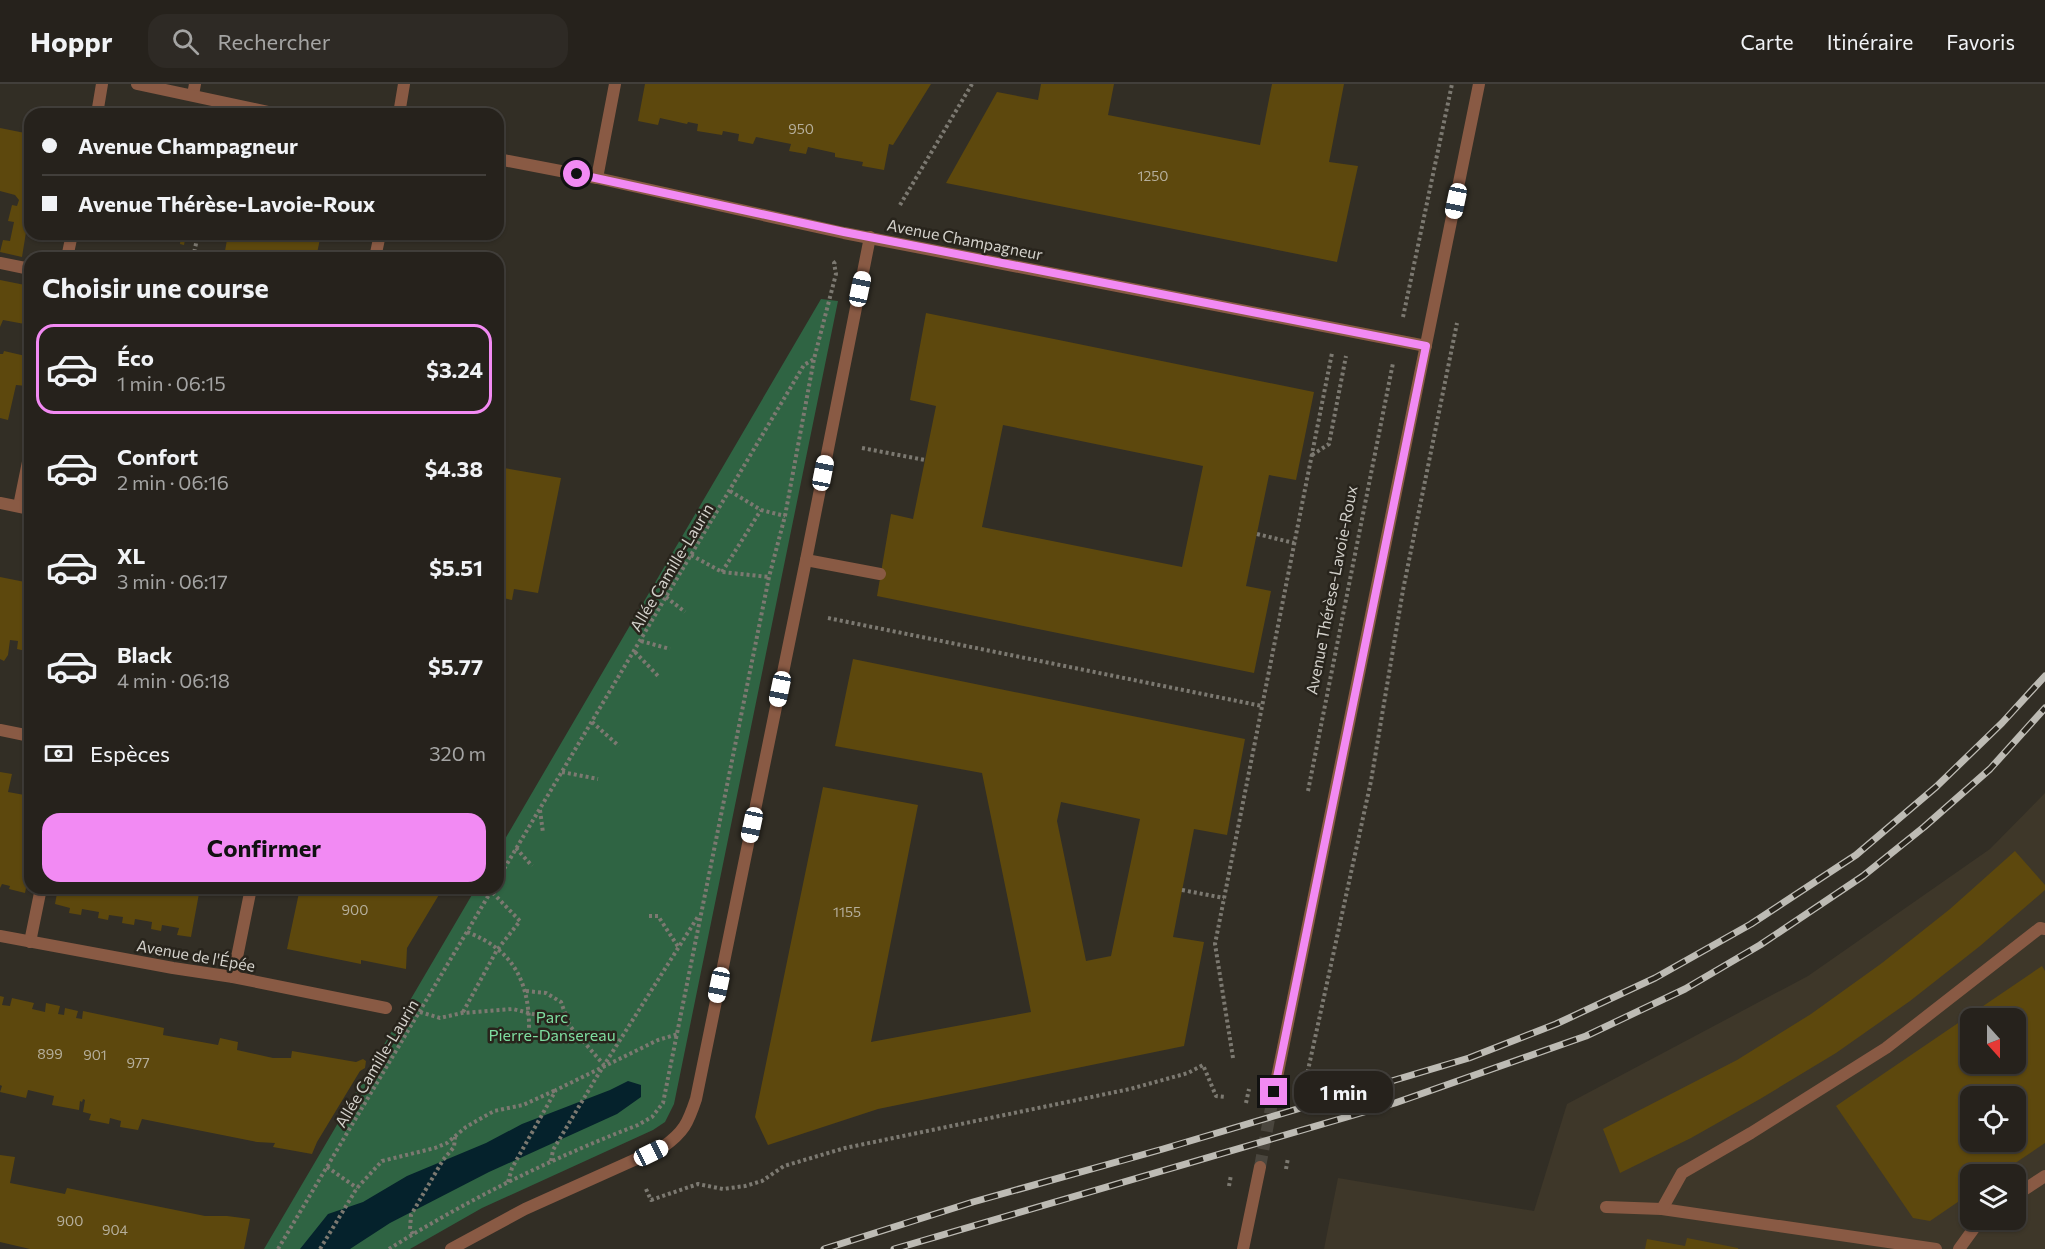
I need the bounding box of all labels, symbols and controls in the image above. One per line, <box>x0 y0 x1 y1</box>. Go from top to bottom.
search box <box>148 14 568 68</box>
text: Hoppr <box>30 24 112 58</box>
icon: search <box>169 25 202 58</box>
text: Rechercher <box>217 28 330 55</box>
text: Carte <box>1740 29 1794 54</box>
text: Itinéraire <box>1827 29 1913 54</box>
text: Favoris <box>1946 29 2015 54</box>
house number: 950 <box>788 120 814 137</box>
text: Avenue Champagneur <box>78 132 298 159</box>
route start <box>563 160 590 187</box>
house number: 1250 <box>1138 167 1168 184</box>
car <box>1443 182 1469 220</box>
text: Avenue Thérèse-Lavoie-Roux <box>78 190 375 217</box>
street label: Avenue Champagneur <box>885 215 1045 264</box>
car <box>847 270 873 308</box>
text: Choisir une course <box>42 271 269 304</box>
icon: car <box>45 342 99 396</box>
text: Éco <box>117 344 154 371</box>
text: $3.24 <box>426 356 483 383</box>
text: 1 min · 06:15 <box>117 371 226 395</box>
icon: car <box>45 441 99 495</box>
text: Confort <box>117 443 198 470</box>
car <box>811 454 835 492</box>
text: $4.38 <box>425 455 483 482</box>
text: 2 min · 06:16 <box>117 470 229 494</box>
street label: Avenue Thérèse-Lavoie-Roux <box>1301 483 1361 696</box>
street label: Allée Camille-Laurin <box>625 500 717 634</box>
icon: car <box>45 540 99 594</box>
text: XL <box>117 542 145 569</box>
text: $5.51 <box>429 554 483 581</box>
text: 3 min · 06:17 <box>117 569 228 593</box>
icon: car <box>45 639 99 693</box>
text: Black <box>117 641 172 668</box>
text: $5.77 <box>428 653 483 680</box>
text: 4 min · 06:18 <box>117 668 230 692</box>
car <box>767 670 793 708</box>
icon: cash <box>42 737 75 770</box>
text: Espèces <box>90 740 170 767</box>
text: 320 m <box>429 741 486 765</box>
car <box>739 806 765 844</box>
button: Confirmer <box>42 813 486 882</box>
house number: 900 <box>342 901 368 918</box>
house number: 1155 <box>833 903 861 920</box>
street label: Avenue de l'Épée <box>135 935 257 975</box>
car <box>706 966 732 1004</box>
street label: Allée Camille-Laurin <box>330 996 422 1130</box>
park label: Parc Pierre-Dansereau <box>488 1007 616 1044</box>
north arrow <box>1960 1008 2026 1074</box>
map controls <box>1960 1008 2026 1230</box>
house number: 899 <box>37 1045 63 1062</box>
house number: 901 <box>83 1046 107 1063</box>
house number: 977 <box>126 1054 150 1071</box>
callout: 1 min <box>1295 1071 1394 1113</box>
route end <box>1260 1078 1287 1105</box>
text: 1 min <box>1320 1080 1367 1104</box>
button: locate <box>1960 1086 2026 1152</box>
car <box>631 1137 671 1169</box>
button: layers <box>1960 1164 2026 1230</box>
house number: 900 <box>57 1212 83 1229</box>
house number: 904 <box>102 1221 129 1238</box>

